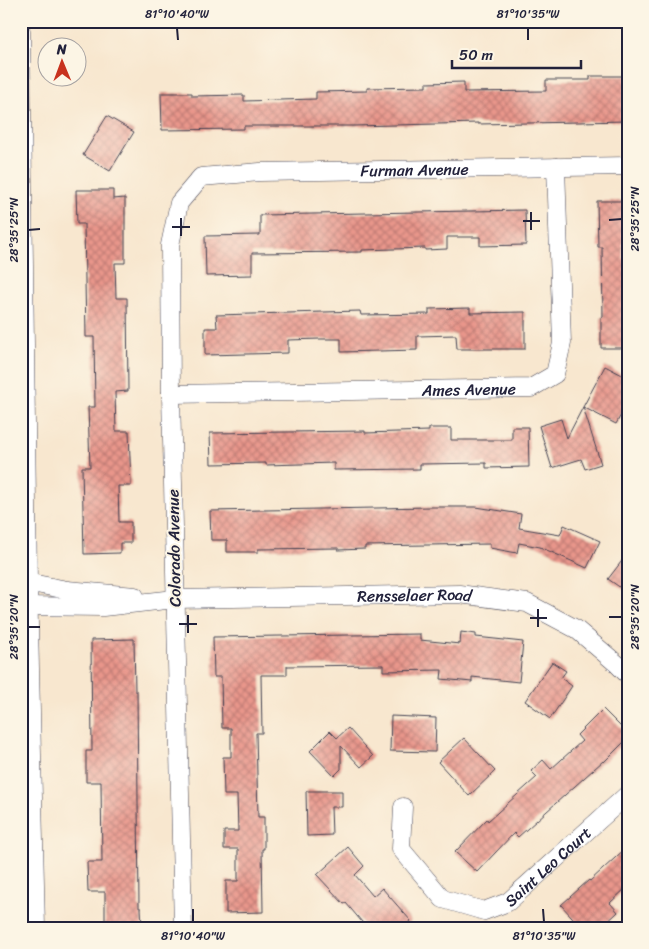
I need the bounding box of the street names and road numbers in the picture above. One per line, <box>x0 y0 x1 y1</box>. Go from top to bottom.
street label: Furman Avenue <box>360 154 469 185</box>
street label: Ames Avenue <box>421 374 516 404</box>
street label: Colorado Avenue <box>158 489 190 607</box>
street label: Rensselaer Road <box>357 579 475 610</box>
street label: Saint Leo Court <box>497 819 598 914</box>

